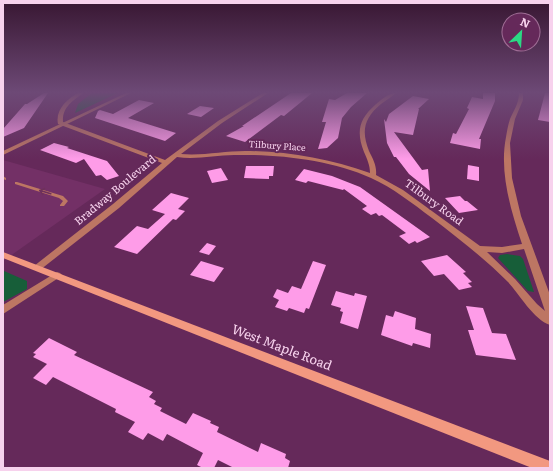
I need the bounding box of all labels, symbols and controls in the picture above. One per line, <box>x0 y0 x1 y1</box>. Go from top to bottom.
north arrow <box>501 12 541 52</box>
text: N <box>518 13 533 31</box>
street label: Tilbury Place <box>248 136 306 154</box>
street label: Bradway Boulevard <box>70 150 159 228</box>
street label: Tilbury Road <box>402 174 468 228</box>
one-way arrow <box>39 188 52 195</box>
street label: West Maple Road <box>229 319 335 374</box>

